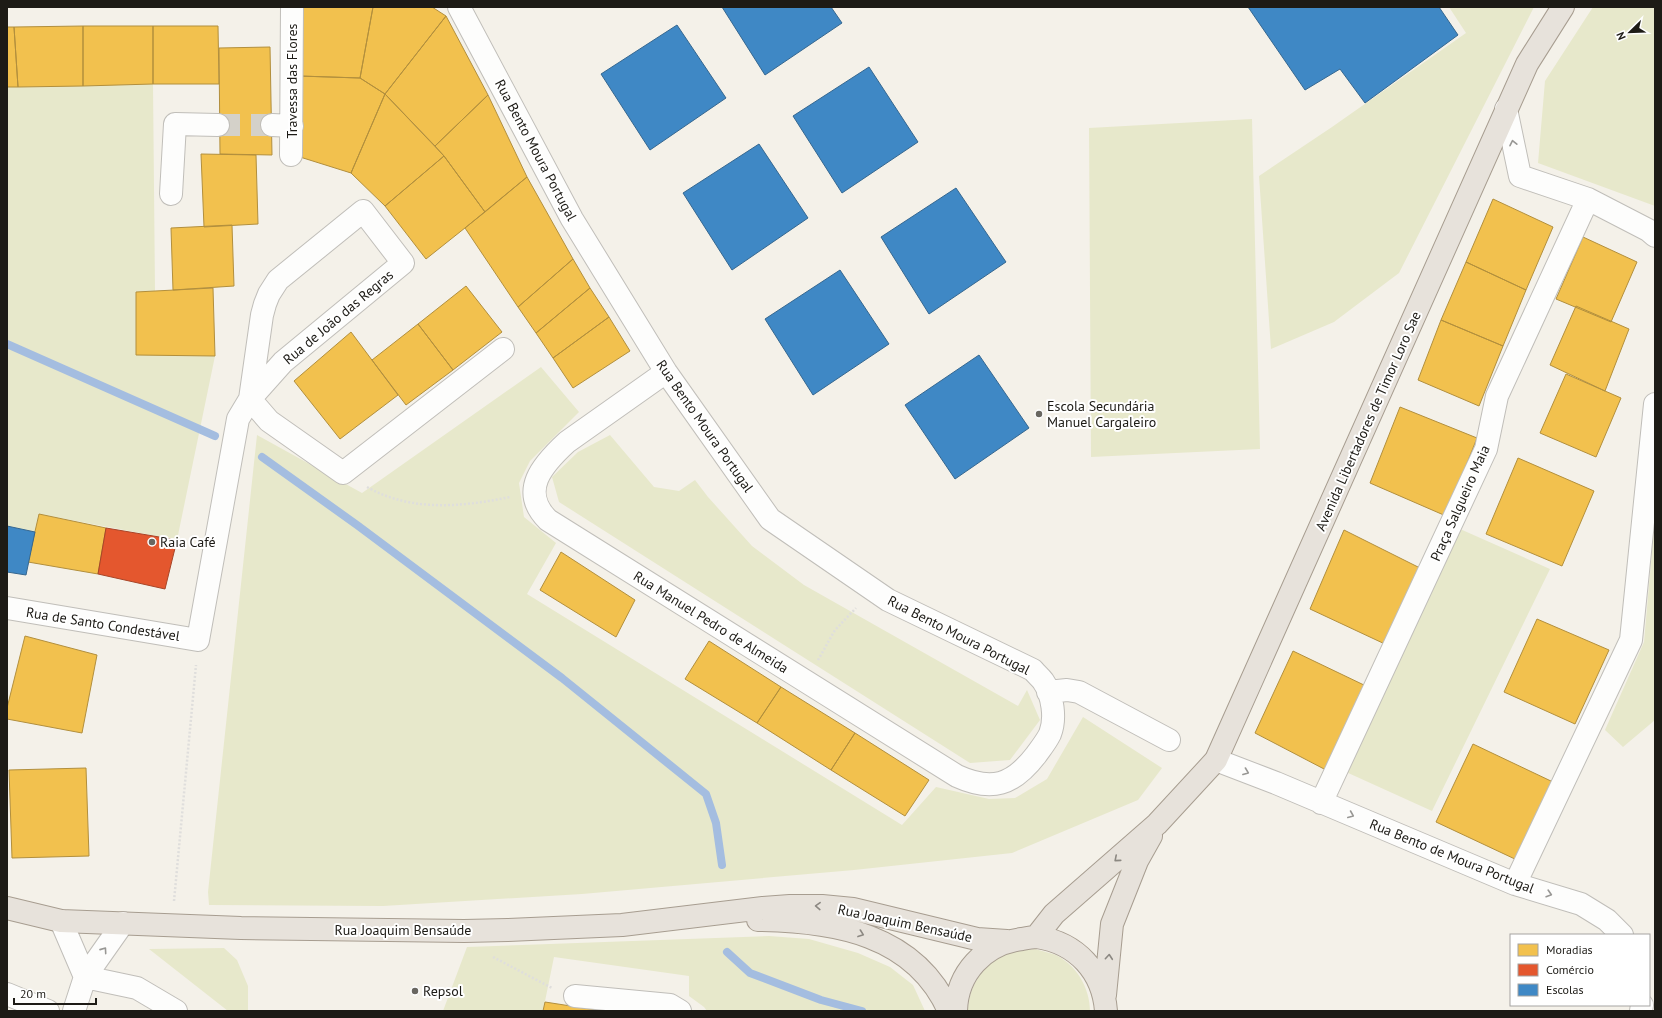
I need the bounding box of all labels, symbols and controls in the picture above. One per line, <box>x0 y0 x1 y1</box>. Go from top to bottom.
north arrow <box>1610 12 1650 52</box>
street label: Travessa das Flores <box>283 23 301 138</box>
text: N <box>1613 30 1629 42</box>
street label: Rua Bento Moura Portugal <box>491 76 581 224</box>
one-way arrow <box>1510 140 1518 146</box>
street label: Rua de João das Regras <box>279 266 397 368</box>
street label: Avenida Libertadores de Timor Loro Sae <box>1311 308 1425 534</box>
street label: Rua Bento Moura Portugal <box>652 356 758 496</box>
place label: Escola Secundária Manuel Cargaleiro <box>1047 397 1156 431</box>
marker: Escola Secundária Manuel Cargaleiro <box>1034 409 1044 419</box>
street label: Praça Salgueiro Maia <box>1426 442 1494 564</box>
place label: Raia Café <box>160 533 216 551</box>
marker: Raia Café <box>147 537 157 547</box>
street label: Rua Manuel Pedro de Almeida <box>630 567 792 677</box>
street label: Rua Bento Moura Portugal <box>885 591 1033 679</box>
street label: Rua de Santo Condestável <box>25 603 181 645</box>
one-way arrow <box>1243 767 1250 775</box>
one-way arrow <box>1347 811 1354 819</box>
street label: Rua Bento de Moura Portugal <box>1367 815 1537 897</box>
one-way arrow <box>1115 854 1122 861</box>
one-way arrow <box>1546 889 1553 898</box>
street label: Rua Joaquim Bensaúde <box>836 900 974 946</box>
one-way arrow <box>815 902 821 910</box>
street label: Rua Joaquim Bensaúde <box>335 921 471 939</box>
one-way arrow <box>857 929 864 937</box>
legend <box>1510 934 1650 1006</box>
text: Moradias <box>1546 942 1593 957</box>
one-way arrow <box>99 947 107 954</box>
one-way arrow <box>1104 954 1113 960</box>
text: Comércio <box>1546 962 1594 977</box>
scale bar <box>14 980 96 1006</box>
place label: Repsol <box>423 982 463 1000</box>
text: Escolas <box>1546 982 1584 997</box>
text: 20 m <box>20 986 46 1001</box>
marker: Repsol <box>410 986 420 996</box>

